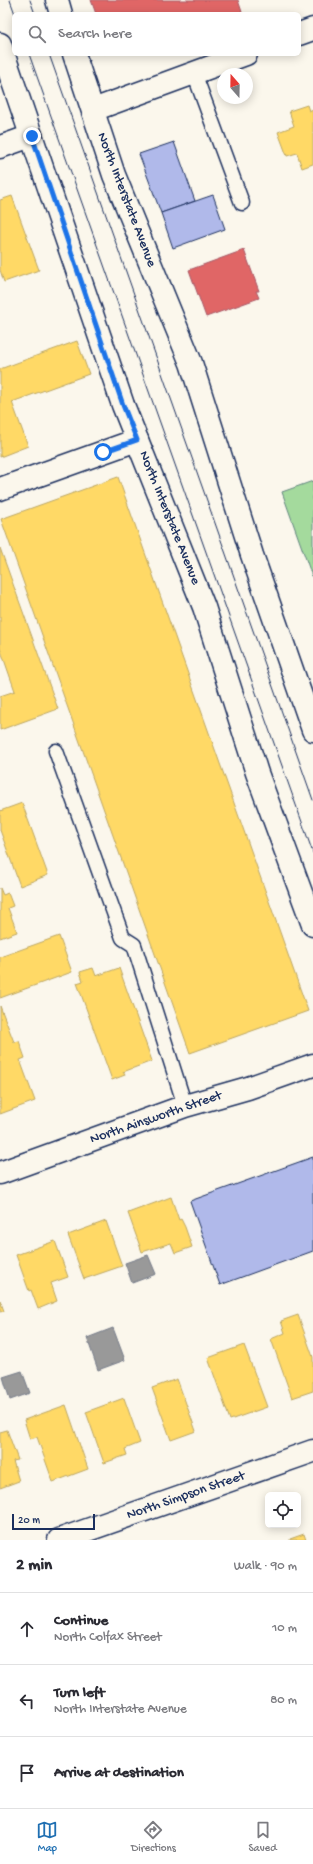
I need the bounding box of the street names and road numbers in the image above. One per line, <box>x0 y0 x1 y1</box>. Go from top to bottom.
street label: North Interstate Avenue <box>92 130 160 270</box>
street label: North Interstate Avenue <box>134 449 204 588</box>
street label: North Ainsworth Street <box>88 1087 225 1148</box>
street label: North Simpson Street <box>125 1467 249 1524</box>

